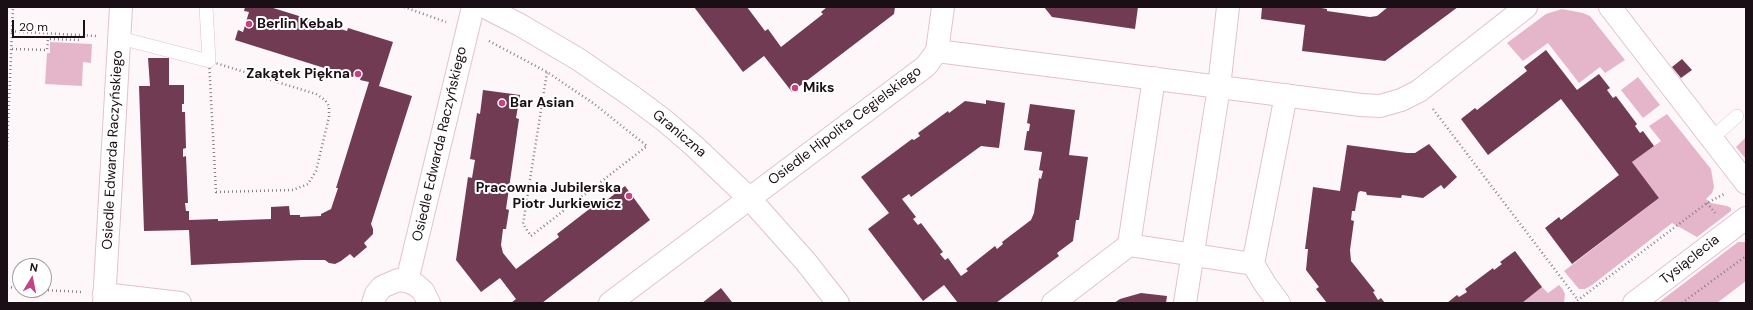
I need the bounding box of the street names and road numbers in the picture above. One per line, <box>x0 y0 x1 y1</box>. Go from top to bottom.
street label: Osiedle Edwarda Raczyńskiego <box>409 45 471 243</box>
street label: Osiedle Edwarda Raczyńskiego <box>99 50 127 250</box>
street label: Osiedle Hipolita Cegielskiego <box>765 63 925 189</box>
street label: Graniczna <box>649 107 709 161</box>
street label: Tysiąclecia <box>1657 232 1723 288</box>

